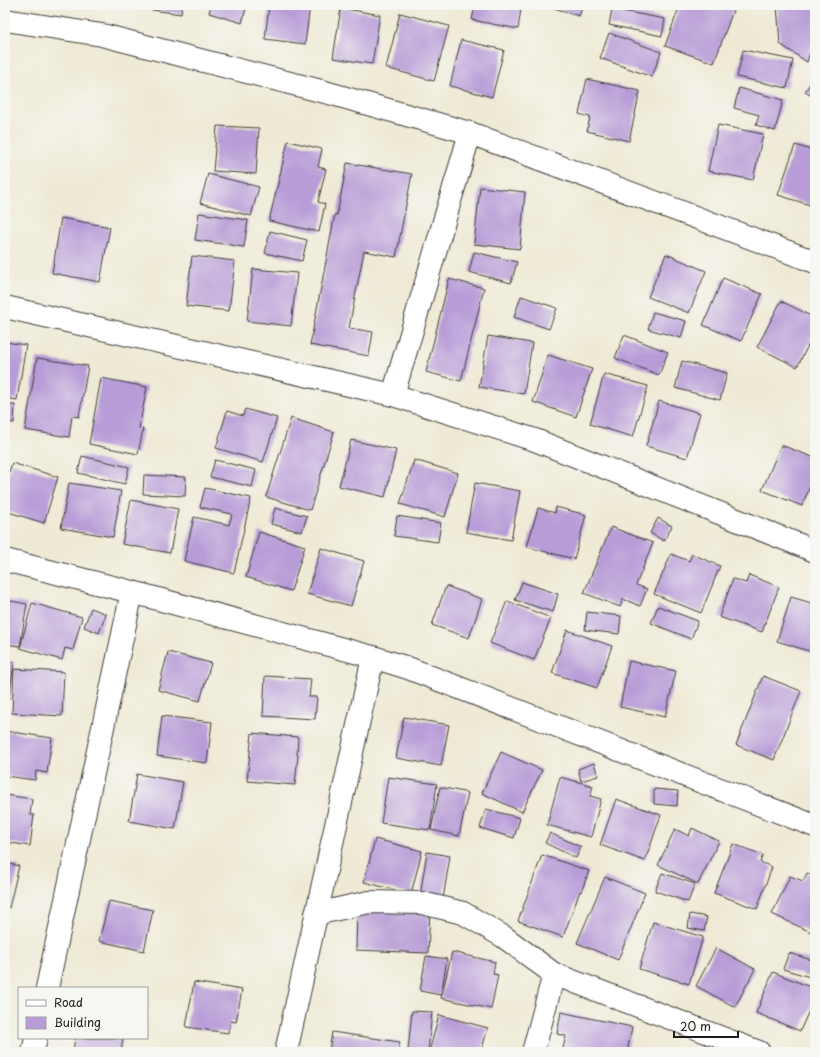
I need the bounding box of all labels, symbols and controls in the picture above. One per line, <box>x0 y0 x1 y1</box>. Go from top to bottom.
legend <box>18 987 148 1039</box>
text: Road <box>54 993 83 1011</box>
text: Building <box>54 1013 101 1031</box>
scale bar <box>674 1013 738 1039</box>
text: 20 m <box>680 1017 711 1035</box>

